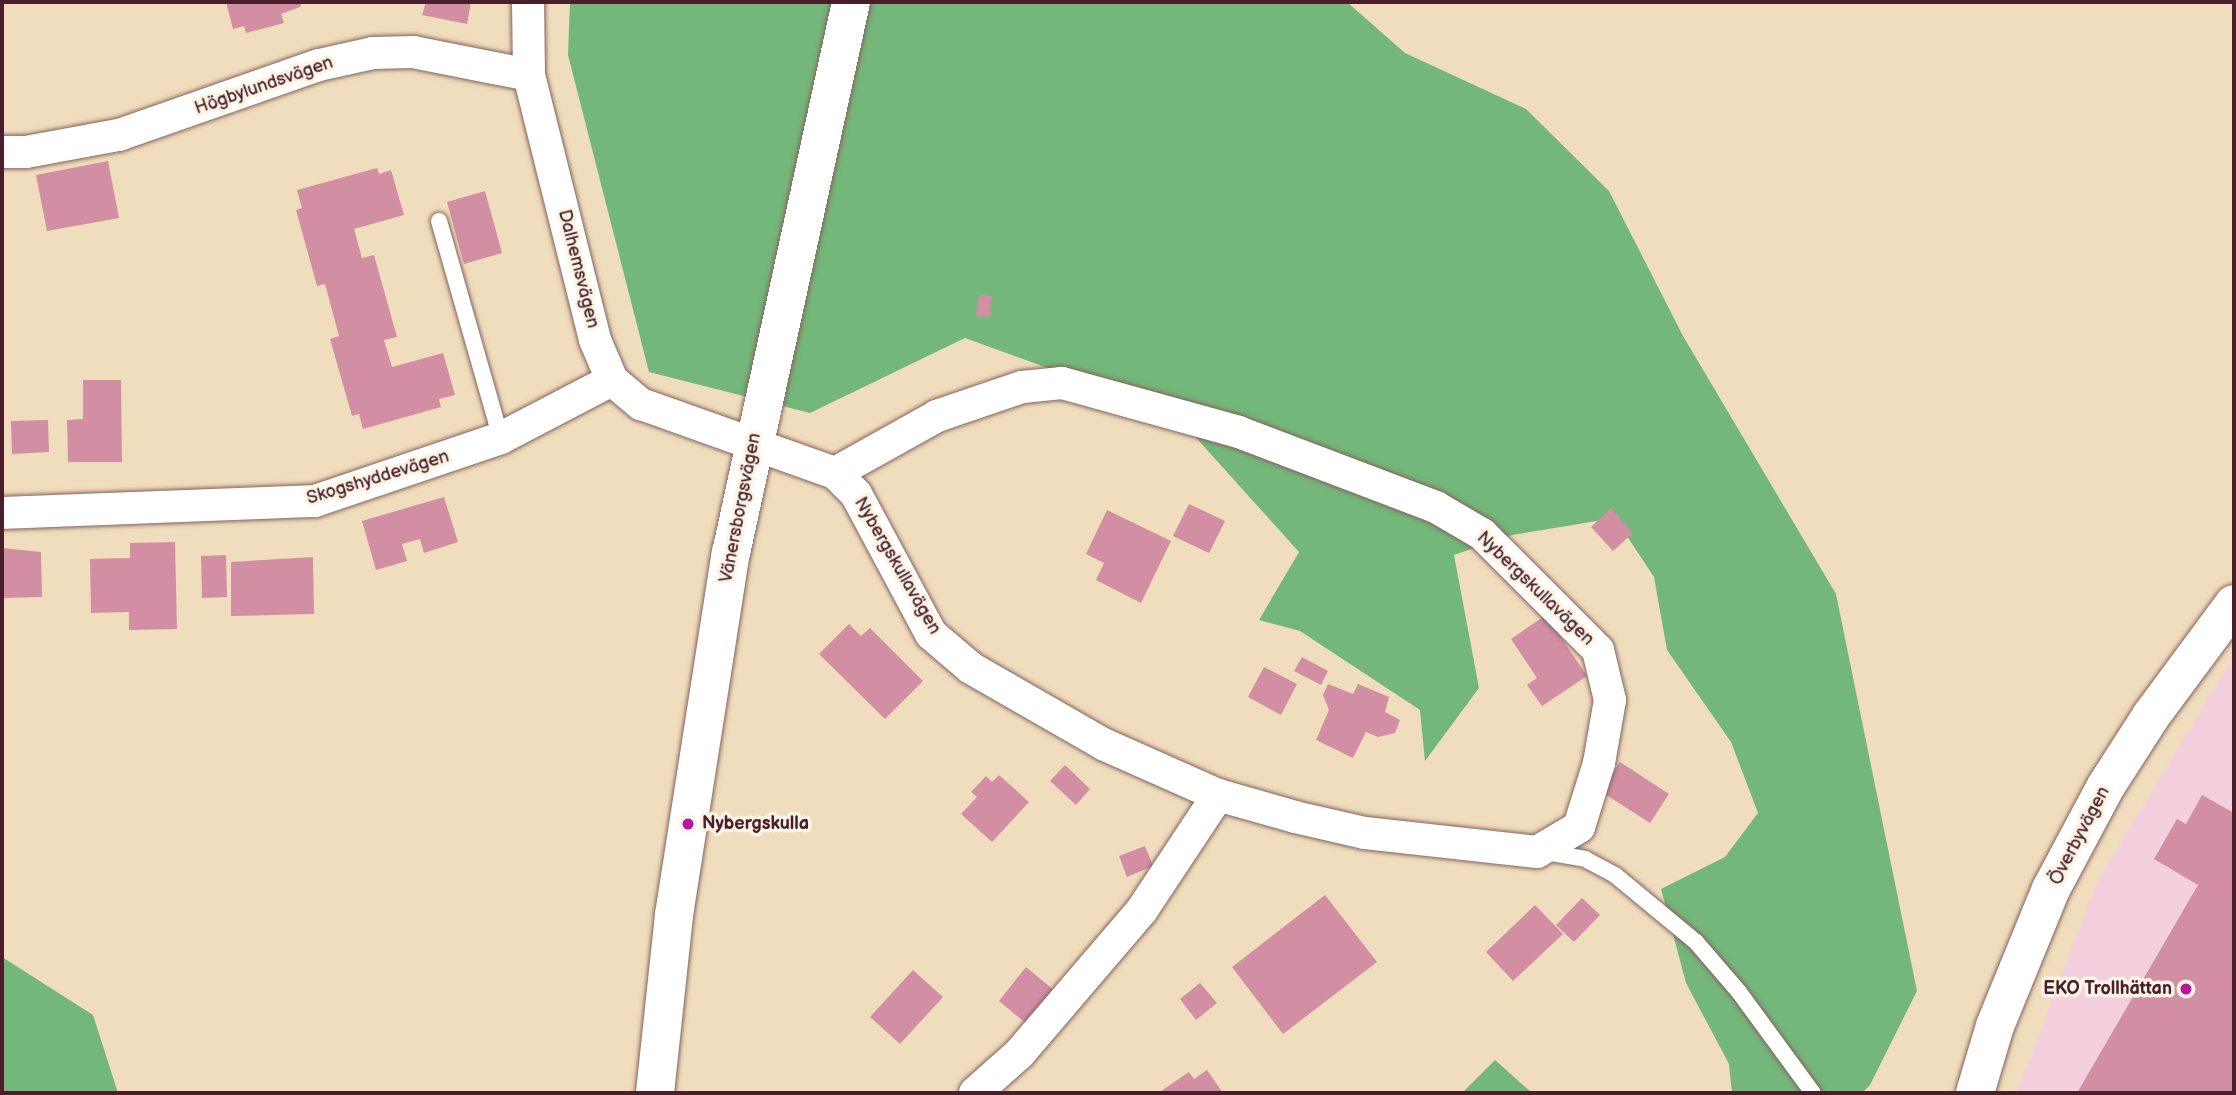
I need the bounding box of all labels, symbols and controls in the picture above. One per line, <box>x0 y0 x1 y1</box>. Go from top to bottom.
street label: Högbylundsvägen <box>192 52 336 120</box>
street label: Dalhemsvägen <box>553 208 603 330</box>
street label: Vänersborgsvägen <box>716 431 766 585</box>
street label: Skogshyddevägen <box>304 446 452 510</box>
street label: Nybergskullavägen <box>849 494 945 638</box>
street label: Nybergskullavägen <box>1472 528 1598 650</box>
street label: Överbyvägen <box>2045 783 2115 889</box>
place label: Nybergskulla <box>702 813 809 835</box>
marker: Nybergskulla <box>680 816 696 832</box>
place label: EKO Trollhättan <box>2043 978 2172 1000</box>
marker: EKO Trollhättan <box>2178 981 2194 997</box>

